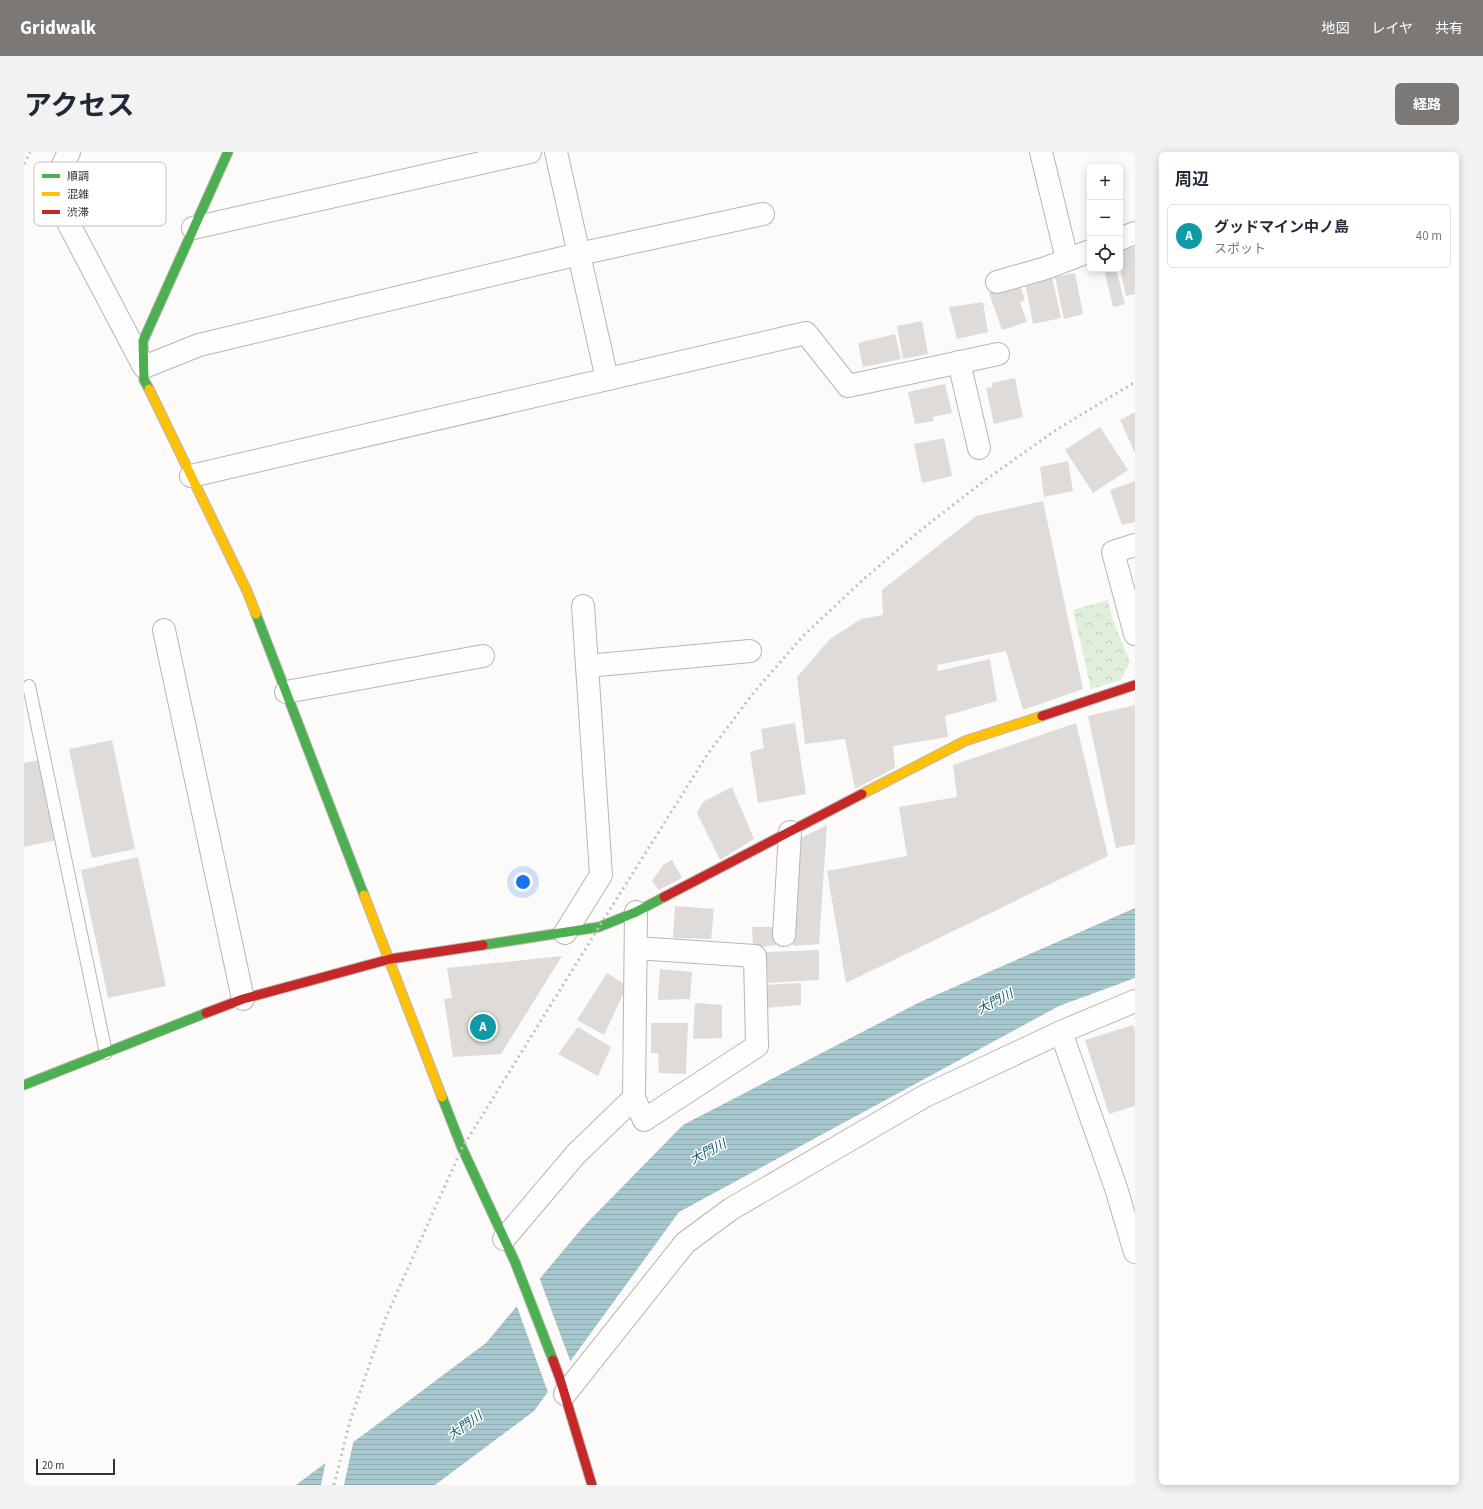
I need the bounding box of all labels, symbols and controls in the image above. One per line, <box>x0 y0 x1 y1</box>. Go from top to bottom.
text: Gridwalk <box>20 15 96 42</box>
text: 地図 <box>1321 19 1349 39</box>
text: レイヤ <box>1371 19 1413 39</box>
text: 共有 <box>1435 19 1463 39</box>
button: 経路 <box>1395 83 1459 125</box>
text: アクセス <box>24 86 135 126</box>
legend <box>34 162 166 226</box>
map controls <box>1087 164 1123 272</box>
button: + <box>1087 164 1123 200</box>
text: 周辺 <box>1175 168 1209 192</box>
text: 順調 <box>67 169 89 184</box>
text: 混雑 <box>67 187 89 202</box>
button: − <box>1087 200 1123 236</box>
text: 渋滞 <box>67 205 89 220</box>
text: グッドマイン中ノ島 <box>1214 217 1349 238</box>
text: A <box>1185 227 1193 245</box>
text: 40 m <box>1416 227 1442 245</box>
button: locate <box>1087 236 1123 272</box>
text: スポット <box>1214 240 1266 258</box>
your location <box>513 872 533 892</box>
water label: 大門川 <box>974 984 1018 1019</box>
pin: A <box>470 1012 496 1042</box>
water label: 大門川 <box>687 1134 731 1169</box>
water label: 大門川 <box>444 1406 488 1445</box>
scale bar <box>36 1457 115 1476</box>
text: 20 m <box>42 1458 64 1473</box>

